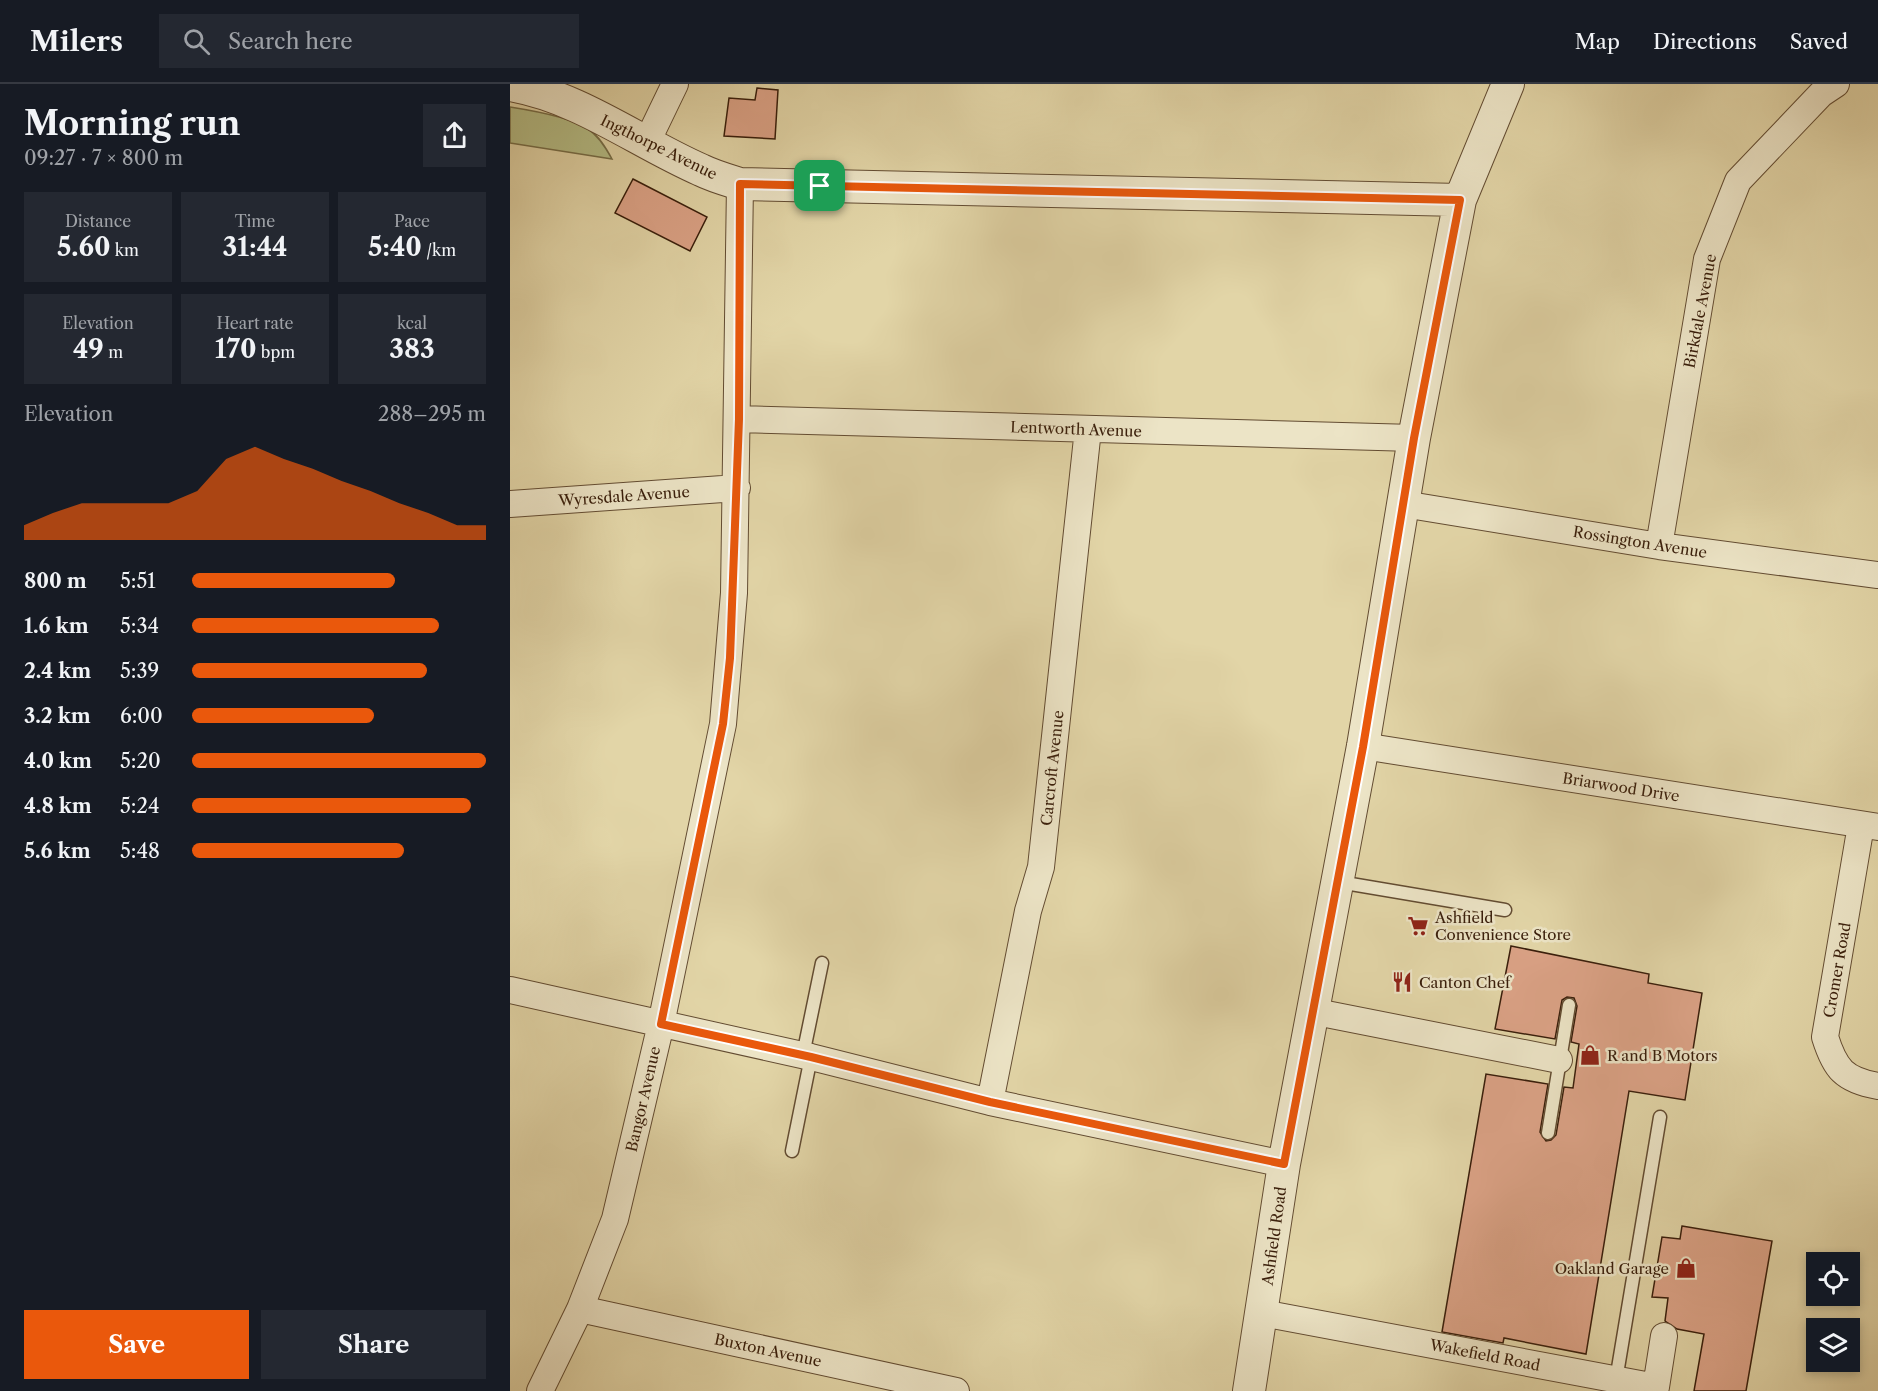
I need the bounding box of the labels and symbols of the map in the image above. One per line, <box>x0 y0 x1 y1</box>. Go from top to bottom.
street label: Ingthorpe Avenue <box>598 111 720 183</box>
pin <box>794 160 845 211</box>
street label: Birkdale Avenue <box>1680 252 1720 370</box>
street label: Lentworth Avenue <box>1010 417 1142 441</box>
street label: Wyresdale Avenue <box>557 482 690 510</box>
street label: Rossington Avenue <box>1572 522 1708 562</box>
street label: Carcroft Avenue <box>1036 709 1068 827</box>
street label: Briarwood Drive <box>1561 768 1681 806</box>
place label: Ashfield Convenience Store <box>1434 908 1571 944</box>
supermarket icon: Ashfield Convenience Store <box>1406 914 1430 938</box>
street label: Cromer Road <box>1819 921 1855 1019</box>
restaurant icon: Canton Chef <box>1390 970 1414 994</box>
place label: Canton Chef <box>1419 973 1512 992</box>
shop icon: R and B Motors <box>1578 1043 1602 1067</box>
street label: Bangor Avenue <box>622 1044 664 1154</box>
place label: R and B Motors <box>1607 1046 1718 1065</box>
street label: Ashfield Road <box>1258 1185 1290 1288</box>
shop icon: Oakland Garage <box>1674 1256 1698 1280</box>
place label: Oakland Garage <box>1555 1259 1669 1278</box>
street label: Buxton Avenue <box>713 1329 823 1371</box>
street label: Wakefield Road <box>1427 1335 1542 1375</box>

